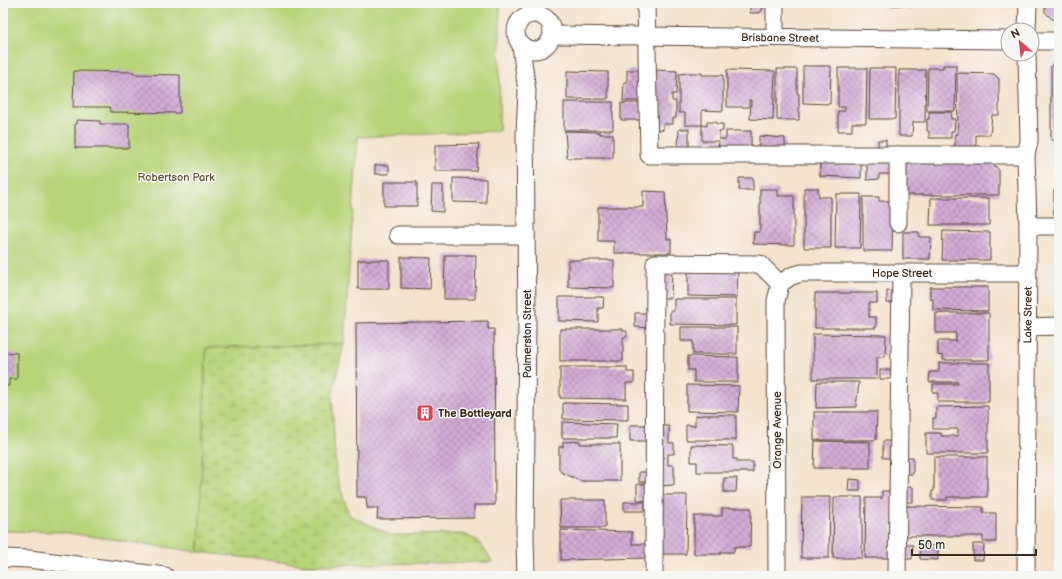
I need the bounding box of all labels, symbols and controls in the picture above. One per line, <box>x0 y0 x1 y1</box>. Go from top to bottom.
north arrow <box>1000 22 1040 62</box>
text: N <box>1009 26 1022 41</box>
street label: Brisbane Street <box>741 31 820 45</box>
park label: Robertson Park <box>137 171 215 184</box>
street label: Hope Street <box>872 267 933 280</box>
street label: Lake Street <box>1021 286 1035 344</box>
street label: Palmerston Street <box>521 289 534 378</box>
street label: Orange Avenue <box>771 391 784 469</box>
building icon: The Bottleyard <box>415 403 435 423</box>
place label: The Bottleyard <box>438 407 512 420</box>
scale bar <box>912 531 1036 557</box>
text: 50 m <box>918 538 945 553</box>

